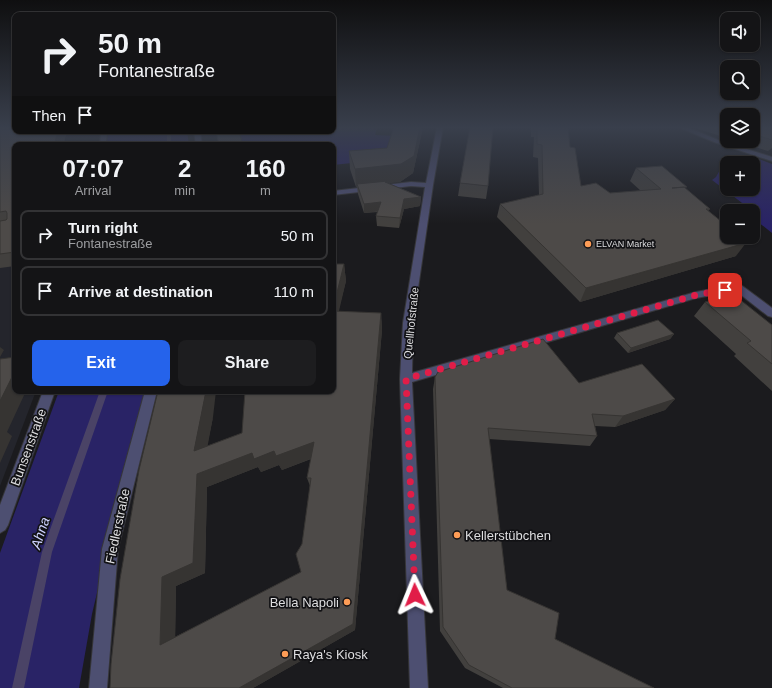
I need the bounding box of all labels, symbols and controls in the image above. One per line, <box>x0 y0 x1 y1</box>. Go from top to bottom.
map controls <box>720 12 760 244</box>
button: sound <box>720 12 760 52</box>
icon: right <box>32 28 84 80</box>
text: 50 m <box>98 28 162 59</box>
button: search <box>720 60 760 100</box>
text: Fontanestraße <box>98 61 215 81</box>
icon: arrive <box>74 104 96 126</box>
text: Then <box>32 107 66 124</box>
button: layers <box>720 108 760 148</box>
text: 07:07 <box>62 155 124 182</box>
text: 2 <box>178 155 191 182</box>
text: 160 <box>246 155 286 182</box>
button: + <box>720 156 760 196</box>
text: Arrival <box>75 183 112 198</box>
text: min <box>174 183 195 198</box>
text: m <box>260 183 271 198</box>
button: − <box>720 204 760 244</box>
text: Turn right <box>68 219 138 236</box>
icon: right <box>34 224 56 246</box>
text: 50 m <box>281 227 314 244</box>
text: Fontanestraße <box>68 236 153 251</box>
marker: ELVAN Market <box>583 239 593 249</box>
place label: ELVAN Market <box>596 239 655 249</box>
pin <box>708 273 742 307</box>
icon: arrive <box>714 279 736 301</box>
icon: arrive <box>34 280 56 302</box>
text: Arrive at destination <box>68 283 213 300</box>
text: 110 m <box>273 283 314 300</box>
street label: Quellhofstraße <box>401 286 421 360</box>
button: Exit <box>32 340 170 386</box>
button: Share <box>178 340 316 386</box>
street label: Bunsenstraße <box>8 407 49 488</box>
street label: Fiedlerstraße <box>102 487 133 565</box>
water label: Ahna <box>27 515 53 552</box>
place label: Kellerstübchen <box>465 528 551 543</box>
marker: Kellerstübchen <box>452 530 462 540</box>
position arrow <box>394 574 436 616</box>
place label: Bella Napoli <box>270 595 339 610</box>
marker: Bella Napoli <box>342 597 352 607</box>
place label: Raya's Kiosk <box>293 647 368 662</box>
marker: Raya's Kiosk <box>280 649 290 659</box>

